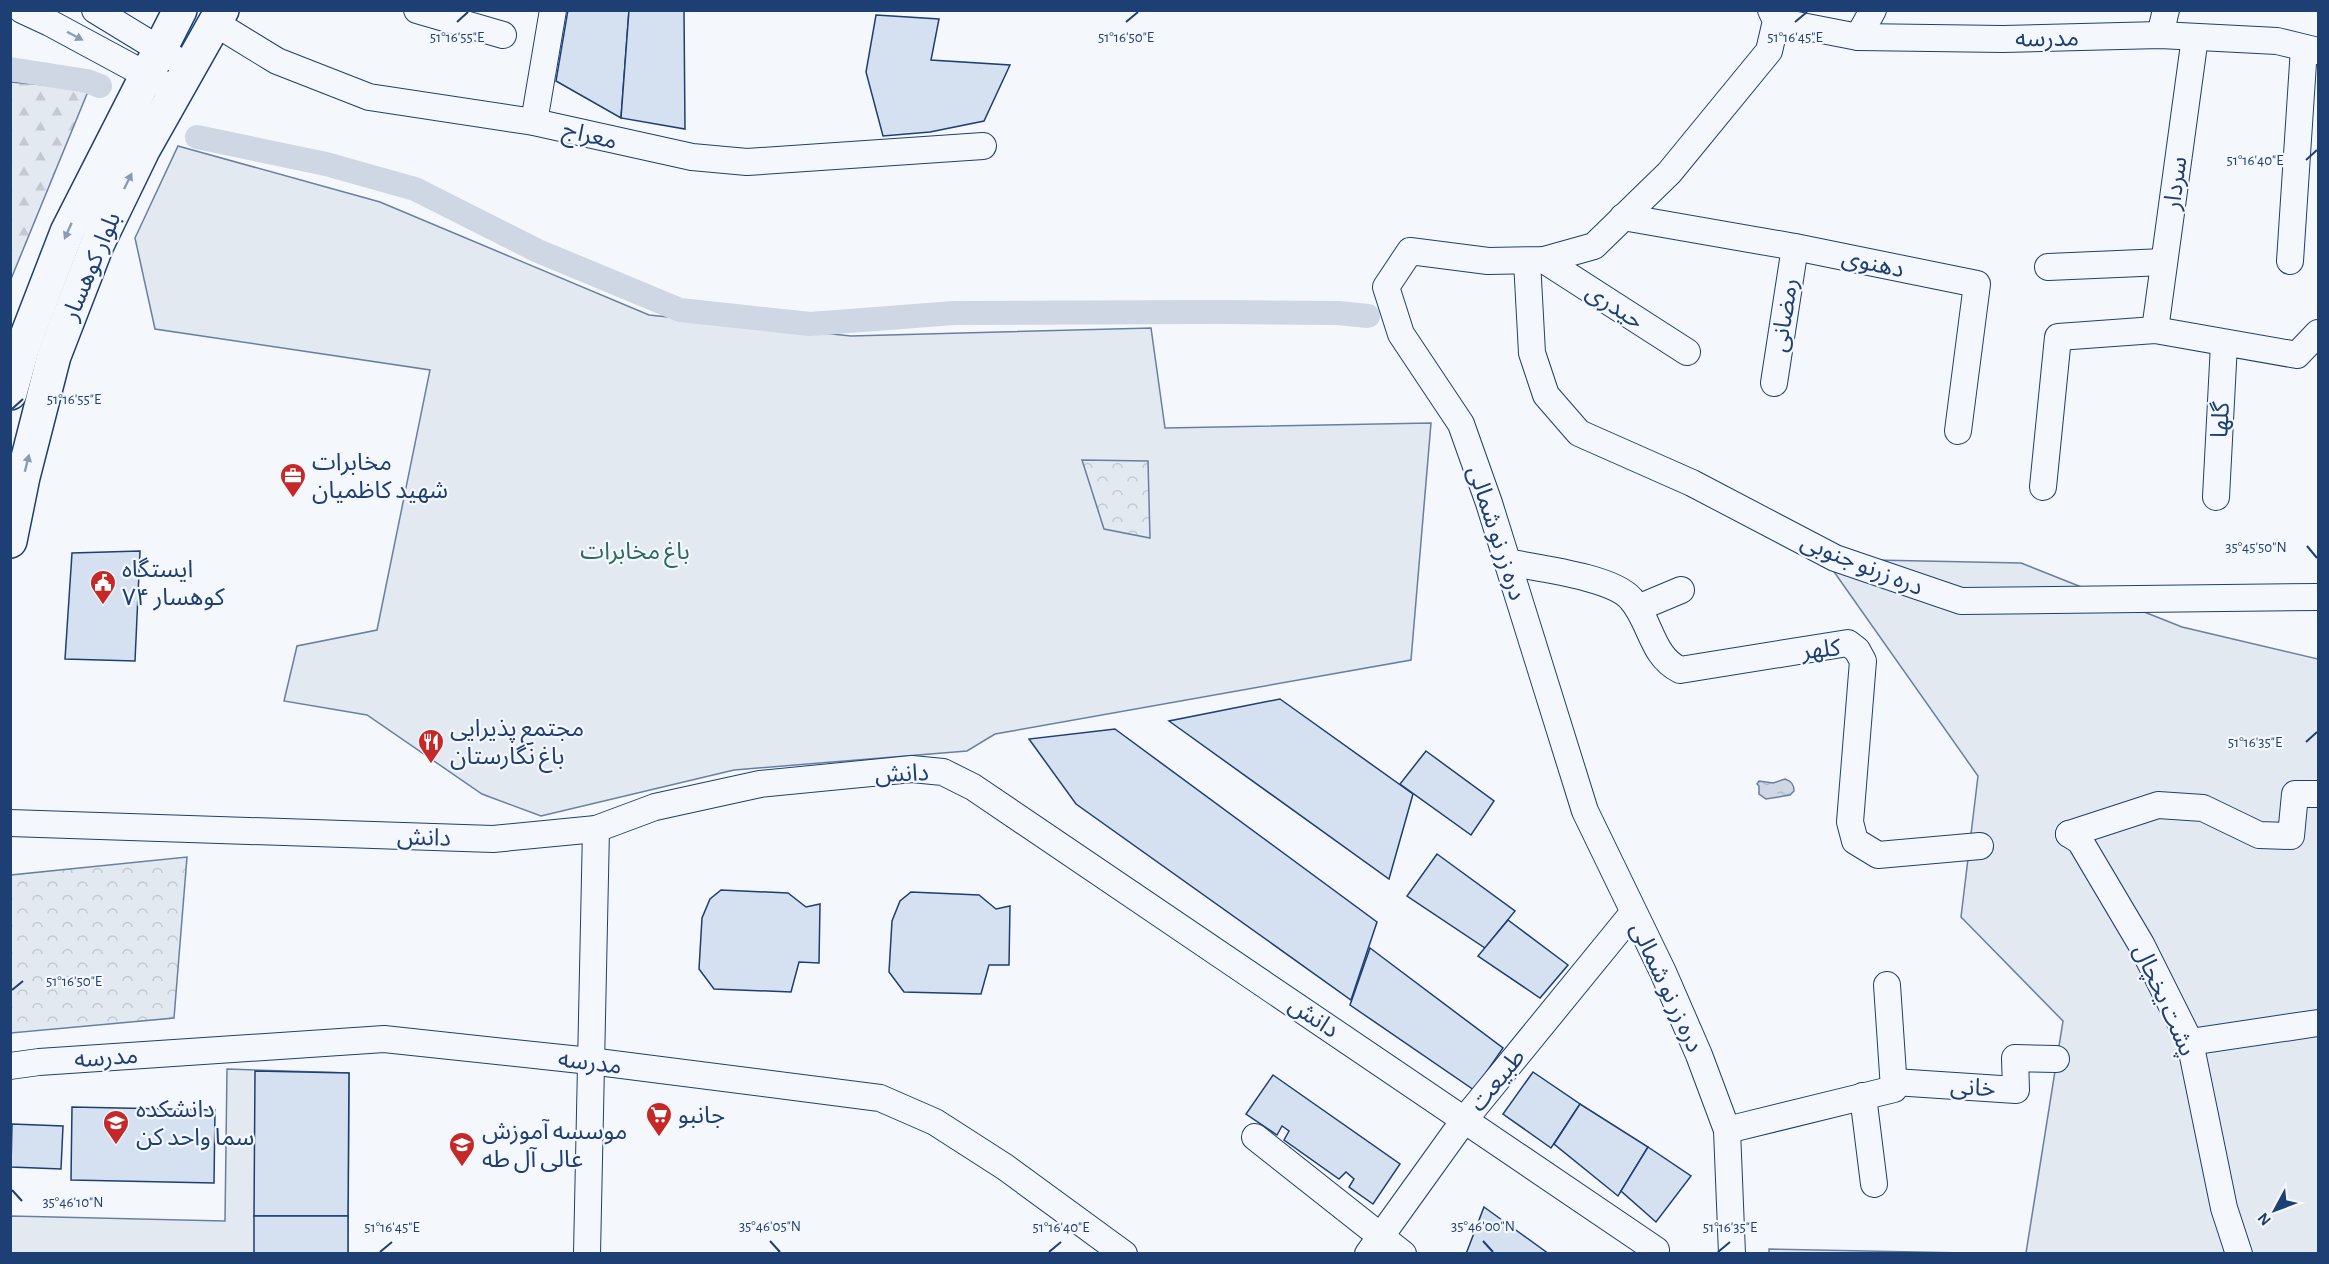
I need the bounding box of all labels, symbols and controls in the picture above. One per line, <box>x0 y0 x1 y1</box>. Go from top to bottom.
street label: مدرسه <box>2015 26 2079 53</box>
text: 51°16'55"E <box>430 30 484 45</box>
text: 51°16'50"E <box>1098 30 1154 45</box>
text: 51°16'45"E <box>1767 30 1823 45</box>
one-way arrow <box>66 31 83 41</box>
street label: معراج <box>559 118 619 158</box>
text: 51°16'40"E <box>2226 153 2284 168</box>
street label: سردار <box>2160 155 2193 212</box>
one-way arrow <box>123 173 133 190</box>
street label: بلوار کوهسار <box>58 209 126 325</box>
one-way arrow <box>63 223 73 241</box>
street label: دهنوی <box>1839 246 1906 283</box>
street label: رمضانی <box>1767 277 1804 354</box>
street label: حیدری <box>1581 280 1647 335</box>
text: 51°16'55"E <box>47 392 101 407</box>
street label: گلها <box>2207 400 2234 439</box>
place label: مخابرات شهید کاظمیان <box>312 451 448 504</box>
one-way arrow <box>23 454 32 472</box>
office icon: مخابرات شهید کاظمیان <box>278 461 308 499</box>
street label: دره زر نو شمالی <box>1462 463 1529 604</box>
street label: دره زرنو جنوبی <box>1797 530 1926 601</box>
park label: باغ مخابرات <box>580 540 690 568</box>
text: 35°45'50"N <box>2225 540 2287 555</box>
place label: ایستگاه ۷۴ کوهسار <box>122 557 226 611</box>
public building icon: ایستگاه ۷۴ کوهسار <box>88 568 118 606</box>
street label: کلهر <box>1800 636 1843 665</box>
place label: مجتمع پذیرایی باغ نگارستان <box>450 717 584 773</box>
restaurant icon: مجتمع پذیرایی باغ نگارستان <box>416 727 446 765</box>
text: 51°16'35"E <box>2228 735 2282 750</box>
street label: دانش <box>875 761 929 787</box>
street label: دانش <box>397 825 451 851</box>
street label: دره زر نو شمالی <box>1625 919 1707 1056</box>
street label: پشت یخچال <box>2127 941 2199 1061</box>
text: 51°16'50"E <box>46 974 102 989</box>
street label: دانش <box>1284 993 1343 1043</box>
street label: مدرسه <box>73 1044 139 1073</box>
street label: طبیعت <box>1466 1045 1530 1116</box>
street label: مدرسه <box>557 1047 623 1080</box>
street label: خانی <box>1950 1074 1996 1102</box>
place label: دانشکده سما واحد کن <box>136 1098 254 1151</box>
supermarket icon: جانبو <box>644 1100 674 1138</box>
place label: جانبو <box>678 1104 725 1129</box>
school or university icon: دانشکده سما واحد کن <box>101 1108 131 1146</box>
place label: موسسه آموزش عالی آل طه <box>482 1118 627 1173</box>
school or university icon: موسسه آموزش عالی آل طه <box>447 1130 477 1168</box>
north arrow <box>2245 1180 2305 1240</box>
text: 35°46'10"N <box>42 1195 104 1210</box>
text: N <box>2255 1210 2274 1229</box>
text: 35°46'05"N <box>739 1219 801 1234</box>
text: 35°46'00"N <box>1451 1219 1515 1234</box>
text: 51°16'45"E <box>364 1220 420 1235</box>
text: 51°16'40"E <box>1032 1220 1090 1235</box>
text: 51°16'35"E <box>1703 1220 1757 1235</box>

